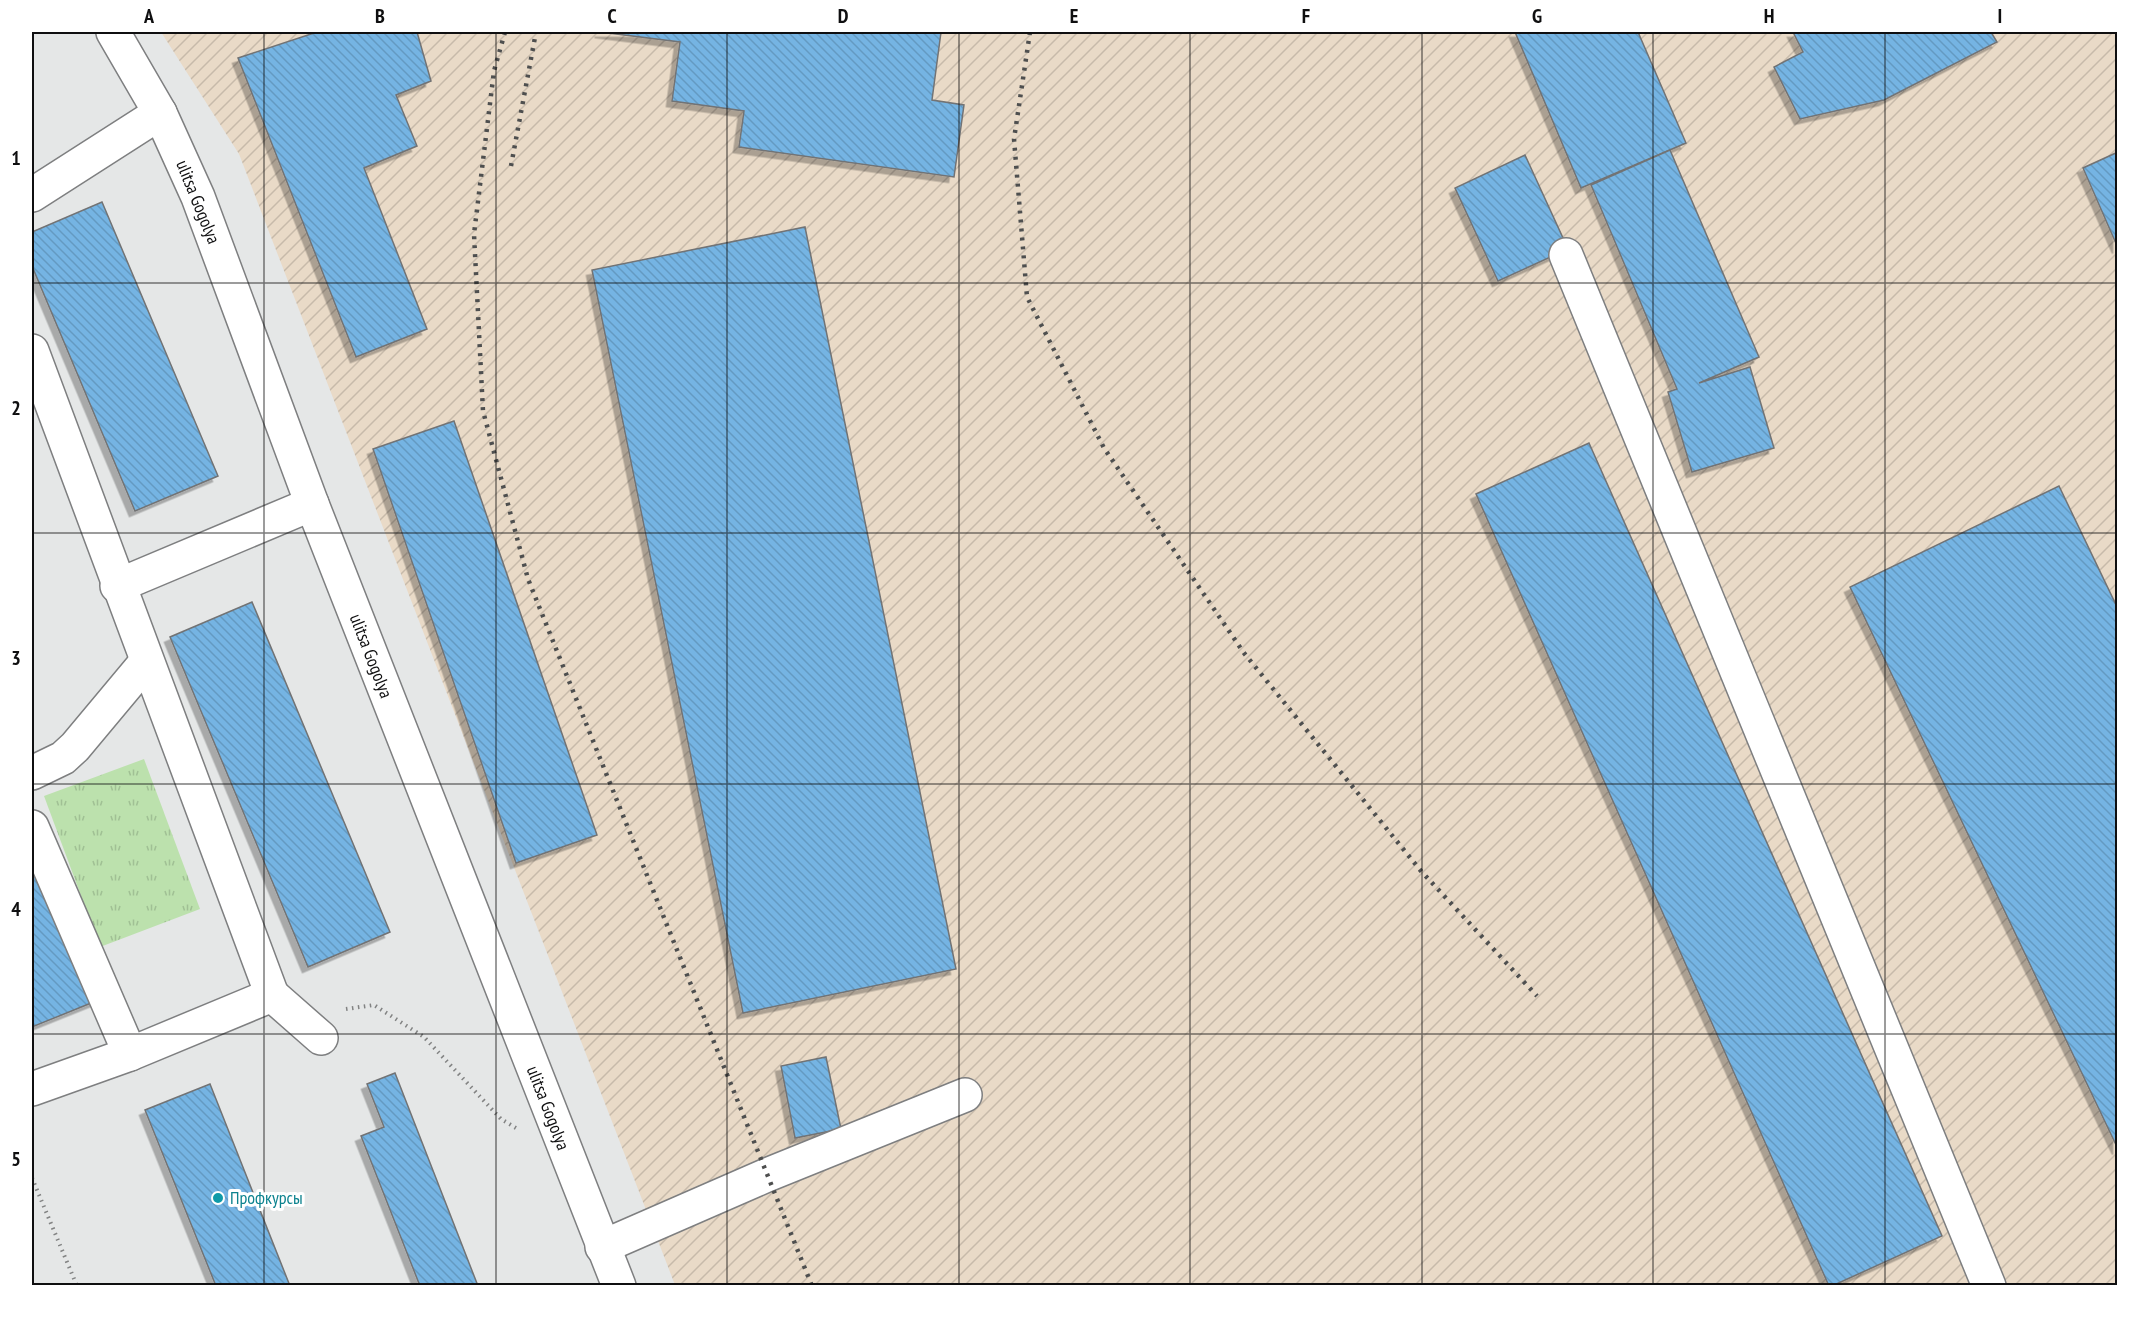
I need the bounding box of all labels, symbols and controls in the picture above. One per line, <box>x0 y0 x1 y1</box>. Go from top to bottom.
text: A <box>143 3 155 29</box>
text: B <box>375 3 385 29</box>
text: C <box>607 3 617 29</box>
text: D <box>838 3 849 29</box>
text: E <box>1070 3 1078 29</box>
text: F <box>1302 3 1310 29</box>
text: G <box>1532 3 1542 29</box>
text: H <box>1764 3 1774 29</box>
text: I <box>1998 3 2002 29</box>
text: 1 <box>11 145 21 171</box>
street label: ulitsa Gogolya <box>171 157 226 247</box>
text: 2 <box>11 395 21 421</box>
street label: ulitsa Gogolya <box>345 610 398 701</box>
text: 3 <box>11 645 21 671</box>
text: 4 <box>11 896 21 922</box>
street label: ulitsa Gogolya <box>522 1062 575 1153</box>
text: 5 <box>11 1146 21 1172</box>
place label: Профкурсы <box>230 1186 303 1209</box>
marker: Профкурсы <box>211 1191 225 1205</box>

